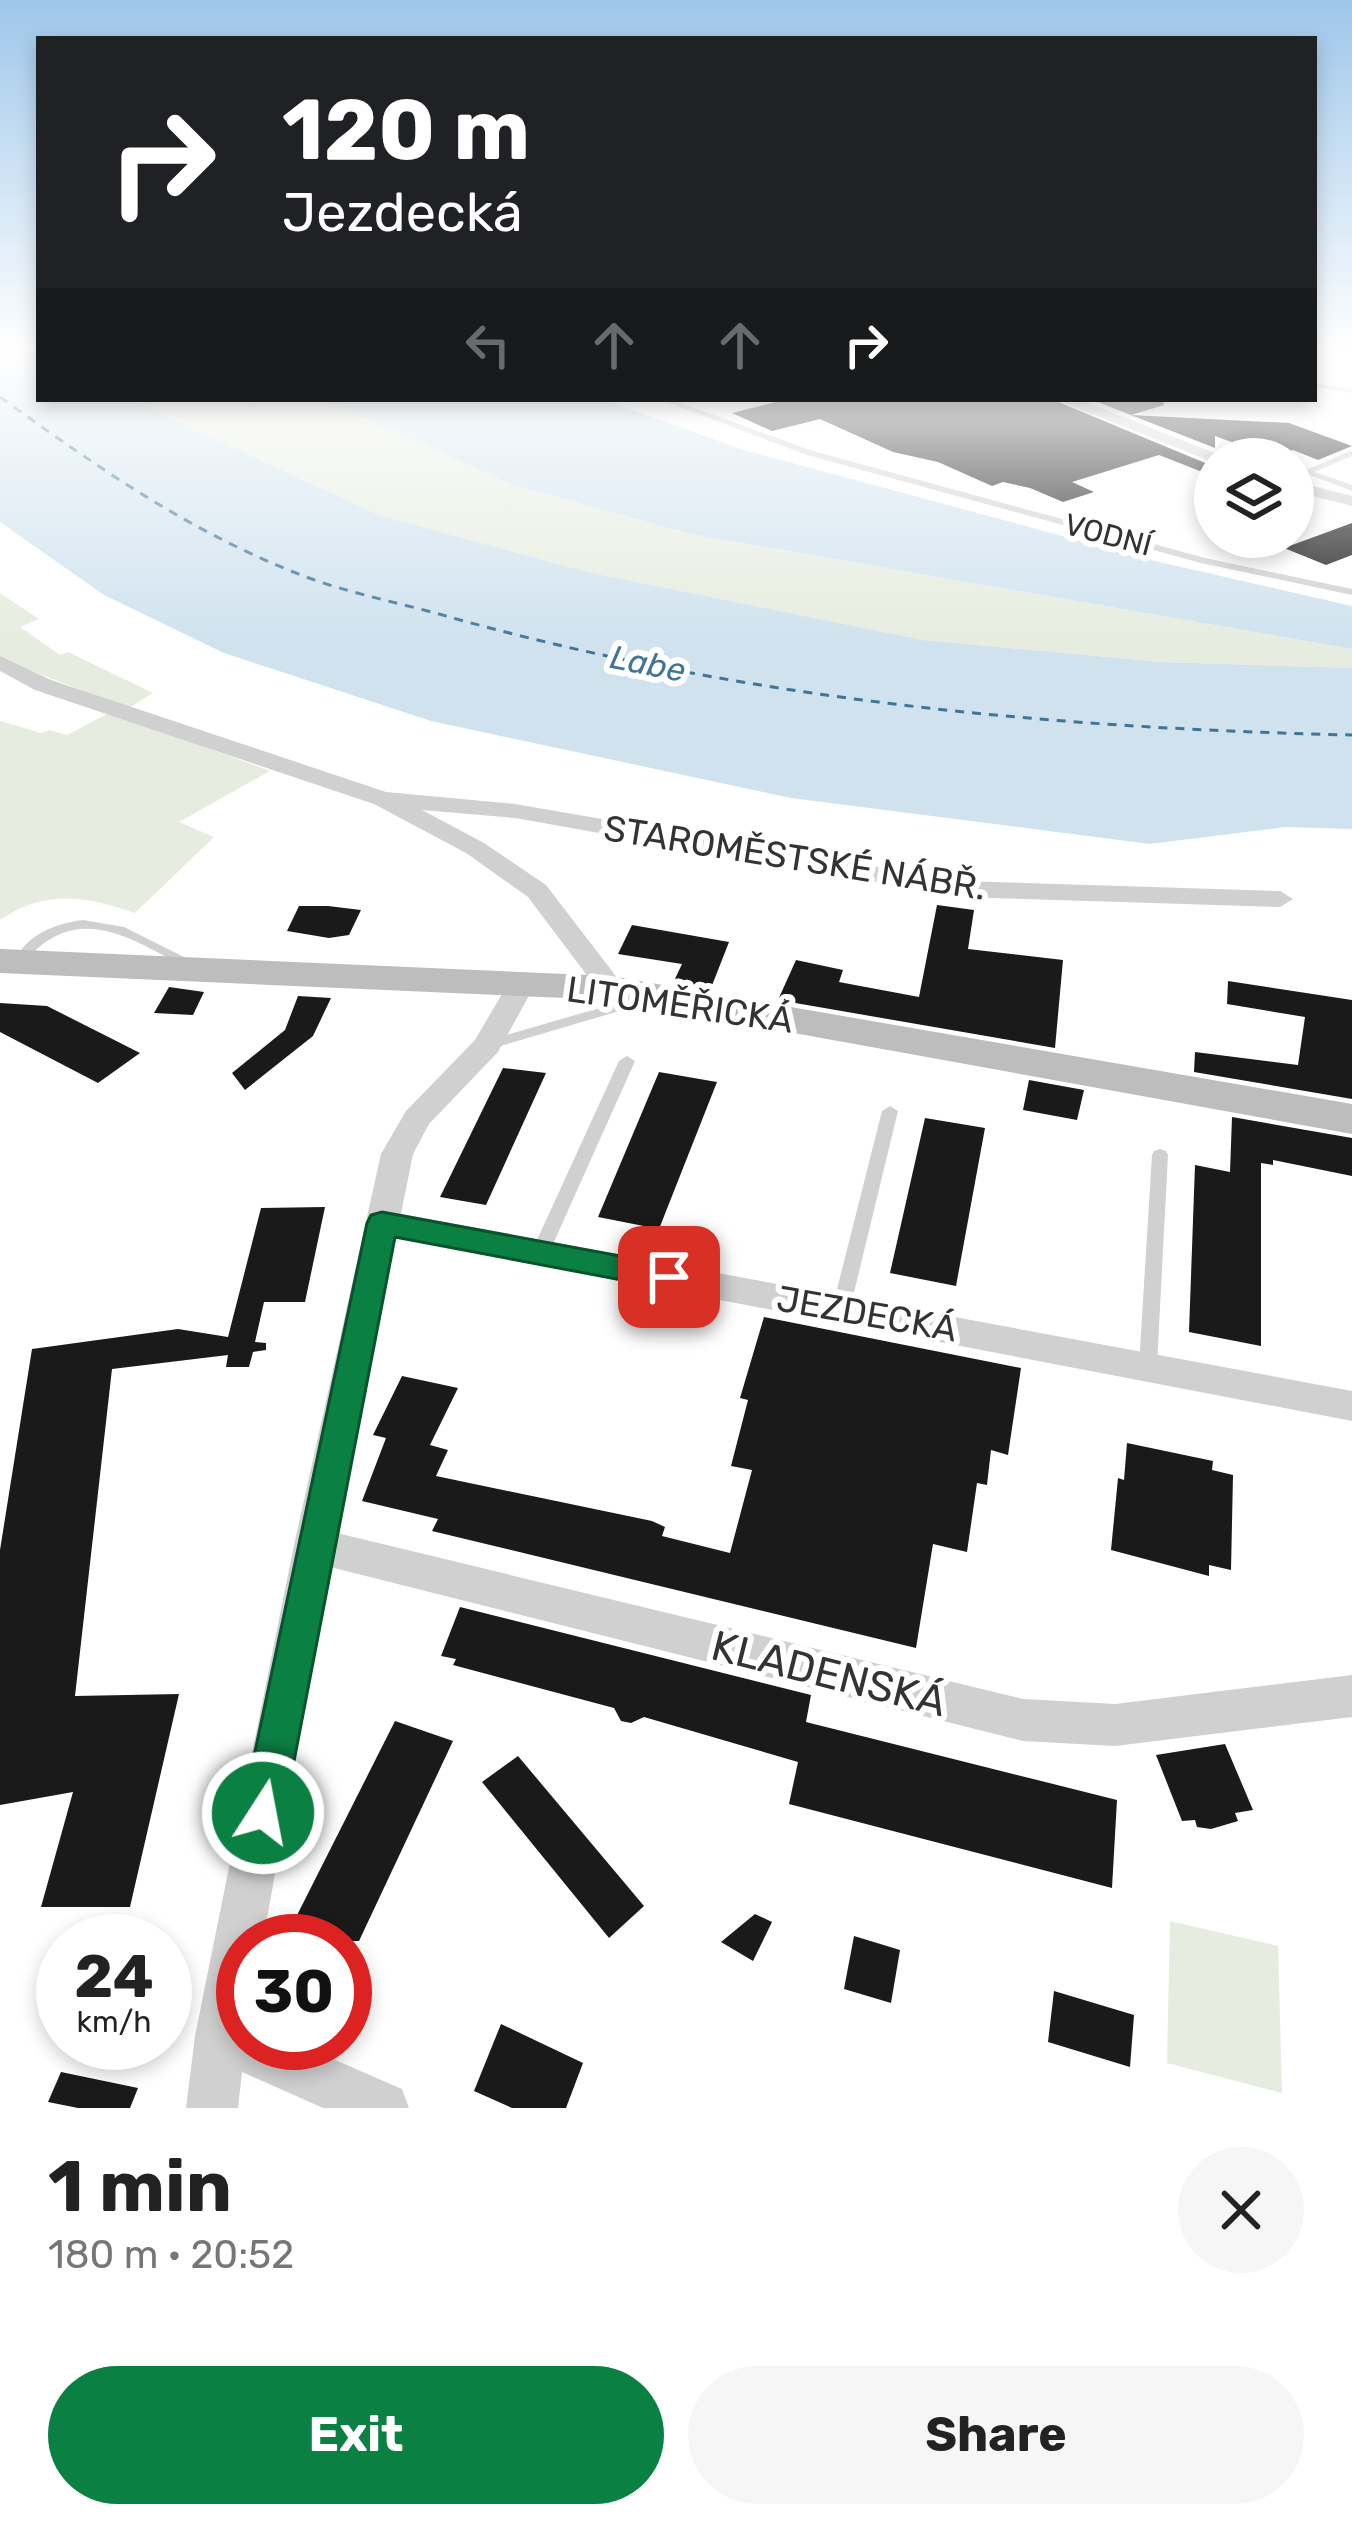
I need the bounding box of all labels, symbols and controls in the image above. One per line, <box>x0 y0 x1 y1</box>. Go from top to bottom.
text: 120 m <box>282 80 530 180</box>
icon: right <box>84 84 240 240</box>
text: Jezdecká <box>282 181 523 245</box>
icon: left <box>455 312 521 378</box>
icon: ahead <box>581 312 647 378</box>
icon: ahead <box>707 312 773 378</box>
icon: right <box>833 312 899 378</box>
map controls <box>1194 438 1314 558</box>
button: layers <box>1194 438 1314 558</box>
street label: VODNÍ <box>1060 506 1157 564</box>
water label: Labe <box>607 637 689 690</box>
street label: STAROMĚSTSKÉ NÁBŘ. <box>601 806 989 909</box>
street label: LITOMĚŘICKÁ <box>564 967 796 1042</box>
pin <box>618 1226 720 1328</box>
icon: arrive <box>636 1244 702 1310</box>
street label: JEZDECKÁ <box>773 1276 960 1350</box>
street label: KLADENSKÁ <box>706 1621 951 1727</box>
position arrow <box>200 1750 326 1876</box>
speed limit sign: 30 <box>216 1914 372 2070</box>
text: 24 <box>74 1941 154 2012</box>
text: km/h <box>77 2004 151 2040</box>
text: 1 min <box>48 2144 232 2229</box>
button: close <box>1178 2147 1304 2273</box>
text: 180 m · 20:52 <box>48 2232 294 2278</box>
button: Exit <box>48 2366 664 2504</box>
button: Share <box>688 2366 1304 2504</box>

